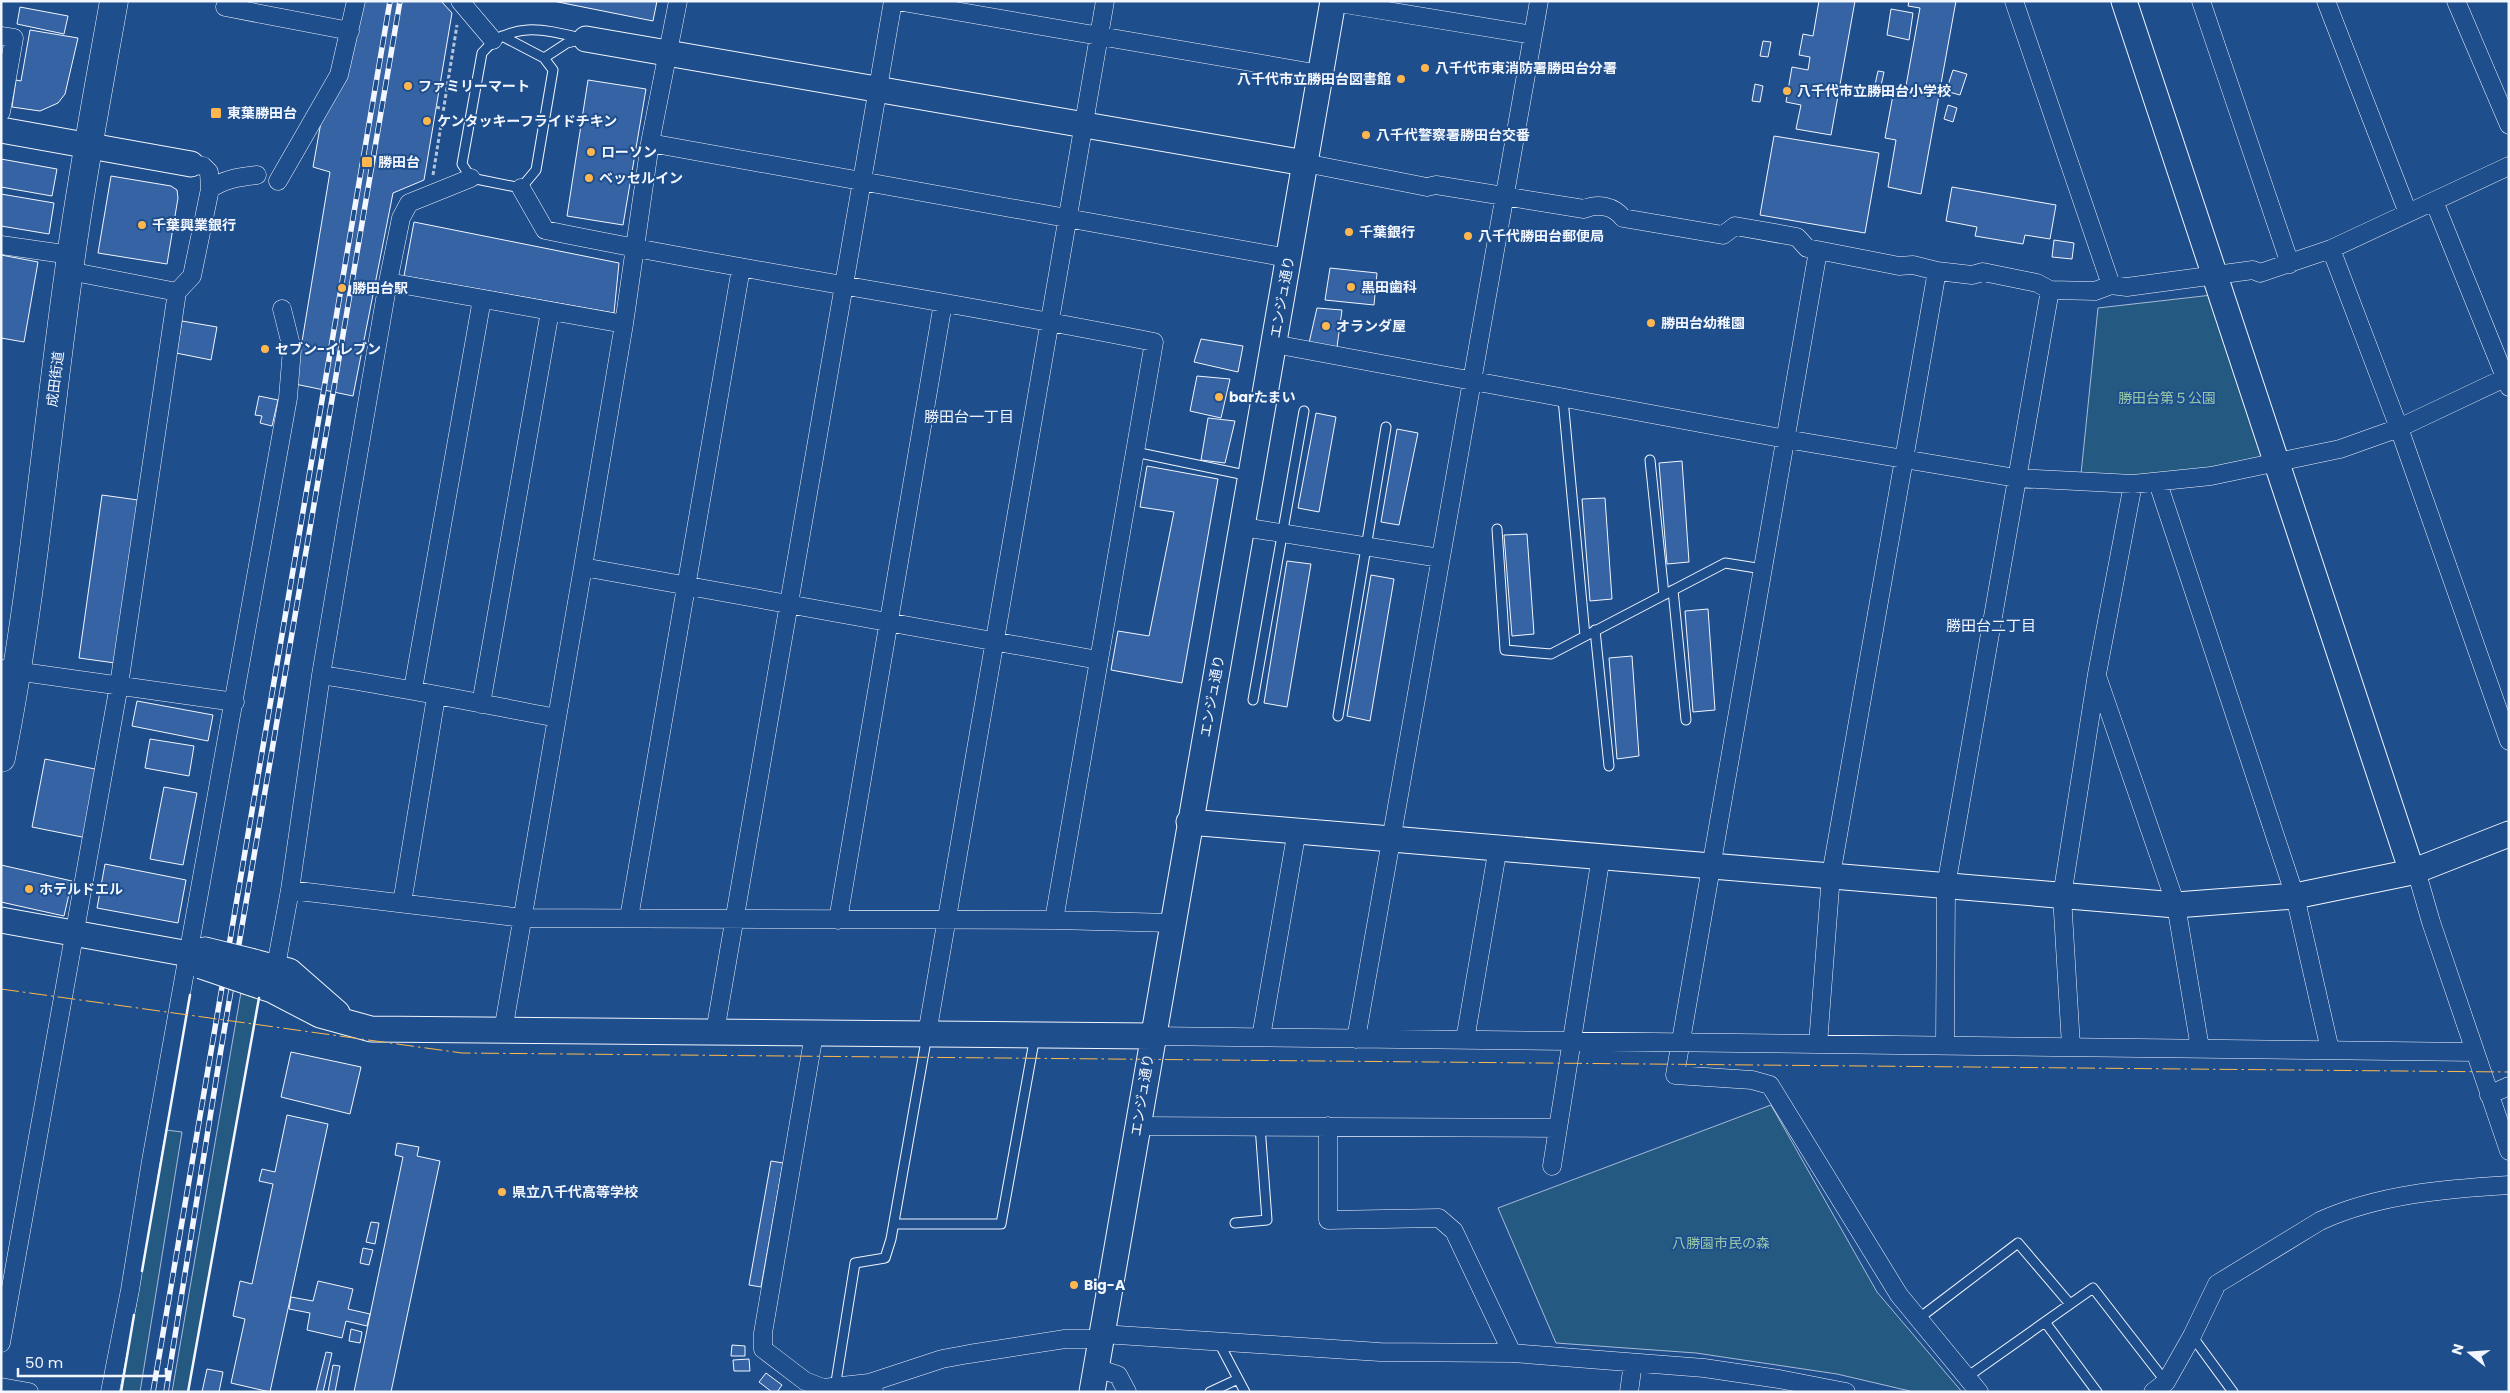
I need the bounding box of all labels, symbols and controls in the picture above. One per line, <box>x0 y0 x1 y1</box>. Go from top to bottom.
place label: 八千代市東消防署勝田台分署 <box>1435 58 1617 78</box>
marker: 八千代市東消防署勝田台分署 <box>1419 62 1431 74</box>
place label: 八千代市立勝田台図書館 <box>1237 69 1391 89</box>
marker: 八千代市立勝田台図書館 <box>1395 73 1407 85</box>
place label: ファミリーマート <box>418 76 530 96</box>
marker: ファミリーマート <box>402 80 414 92</box>
place label: 八千代市立勝田台小学校 <box>1797 81 1951 101</box>
marker: 八千代市立勝田台小学校 <box>1781 85 1793 97</box>
place label: 東葉勝田台 <box>227 103 297 123</box>
marker: 東葉勝田台 <box>209 106 223 120</box>
place label: ケンタッキーフライドチキン <box>437 111 617 131</box>
marker: ケンタッキーフライドチキン <box>421 115 433 127</box>
place label: 八千代警察署勝田台交番 <box>1376 125 1530 145</box>
marker: 八千代警察署勝田台交番 <box>1360 129 1372 141</box>
place label: ローソン <box>601 142 657 162</box>
marker: ローソン <box>585 146 597 158</box>
place label: 勝田台 <box>378 152 420 172</box>
marker: 勝田台 <box>360 155 374 169</box>
place label: ベッセルイン <box>599 168 683 188</box>
marker: ベッセルイン <box>583 172 595 184</box>
place label: 千葉興業銀行 <box>152 215 236 235</box>
marker: 千葉興業銀行 <box>136 219 148 231</box>
place label: 千葉銀行 <box>1359 222 1415 242</box>
marker: 千葉銀行 <box>1343 226 1355 238</box>
place label: 八千代勝田台郵便局 <box>1478 226 1604 246</box>
marker: 八千代勝田台郵便局 <box>1462 230 1474 242</box>
street label: エンジュ通り <box>1265 254 1299 340</box>
place label: 黒田歯科 <box>1361 277 1417 297</box>
place label: 勝田台駅 <box>352 278 408 298</box>
marker: 黒田歯科 <box>1345 281 1357 293</box>
marker: 勝田台駅 <box>336 282 348 294</box>
place label: 勝田台幼稚園 <box>1661 313 1745 333</box>
place label: オランダ屋 <box>1336 316 1406 336</box>
marker: 勝田台幼稚園 <box>1645 317 1657 329</box>
marker: オランダ屋 <box>1320 320 1332 332</box>
place label: セブン-イレブン <box>275 339 381 359</box>
marker: セブン-イレブン <box>259 343 271 355</box>
street label: 成田街道 <box>42 350 68 408</box>
place label: barたまい <box>1229 387 1296 407</box>
park label: 勝田台第５公園 <box>2118 388 2216 408</box>
marker: barたまい <box>1213 391 1225 403</box>
district label: 勝田台一丁目 <box>924 406 1014 427</box>
district label: 勝田台二丁目 <box>1946 615 2036 636</box>
street label: エンジュ通り <box>1195 653 1229 739</box>
place label: ホテルドエル <box>39 879 123 899</box>
marker: ホテルドエル <box>23 883 35 895</box>
street label: エンジュ通り <box>1126 1052 1158 1138</box>
place label: 県立八千代高等学校 <box>512 1182 638 1202</box>
marker: 県立八千代高等学校 <box>496 1186 508 1198</box>
park label: 八勝園市民の森 <box>1672 1233 1770 1253</box>
place label: Big-A <box>1084 1275 1126 1295</box>
marker: Big-A <box>1068 1279 1080 1291</box>
north arrow <box>2445 1328 2495 1378</box>
text: N <box>2446 1341 2469 1357</box>
scale bar <box>18 1346 165 1378</box>
text: 50 m <box>25 1352 63 1373</box>

